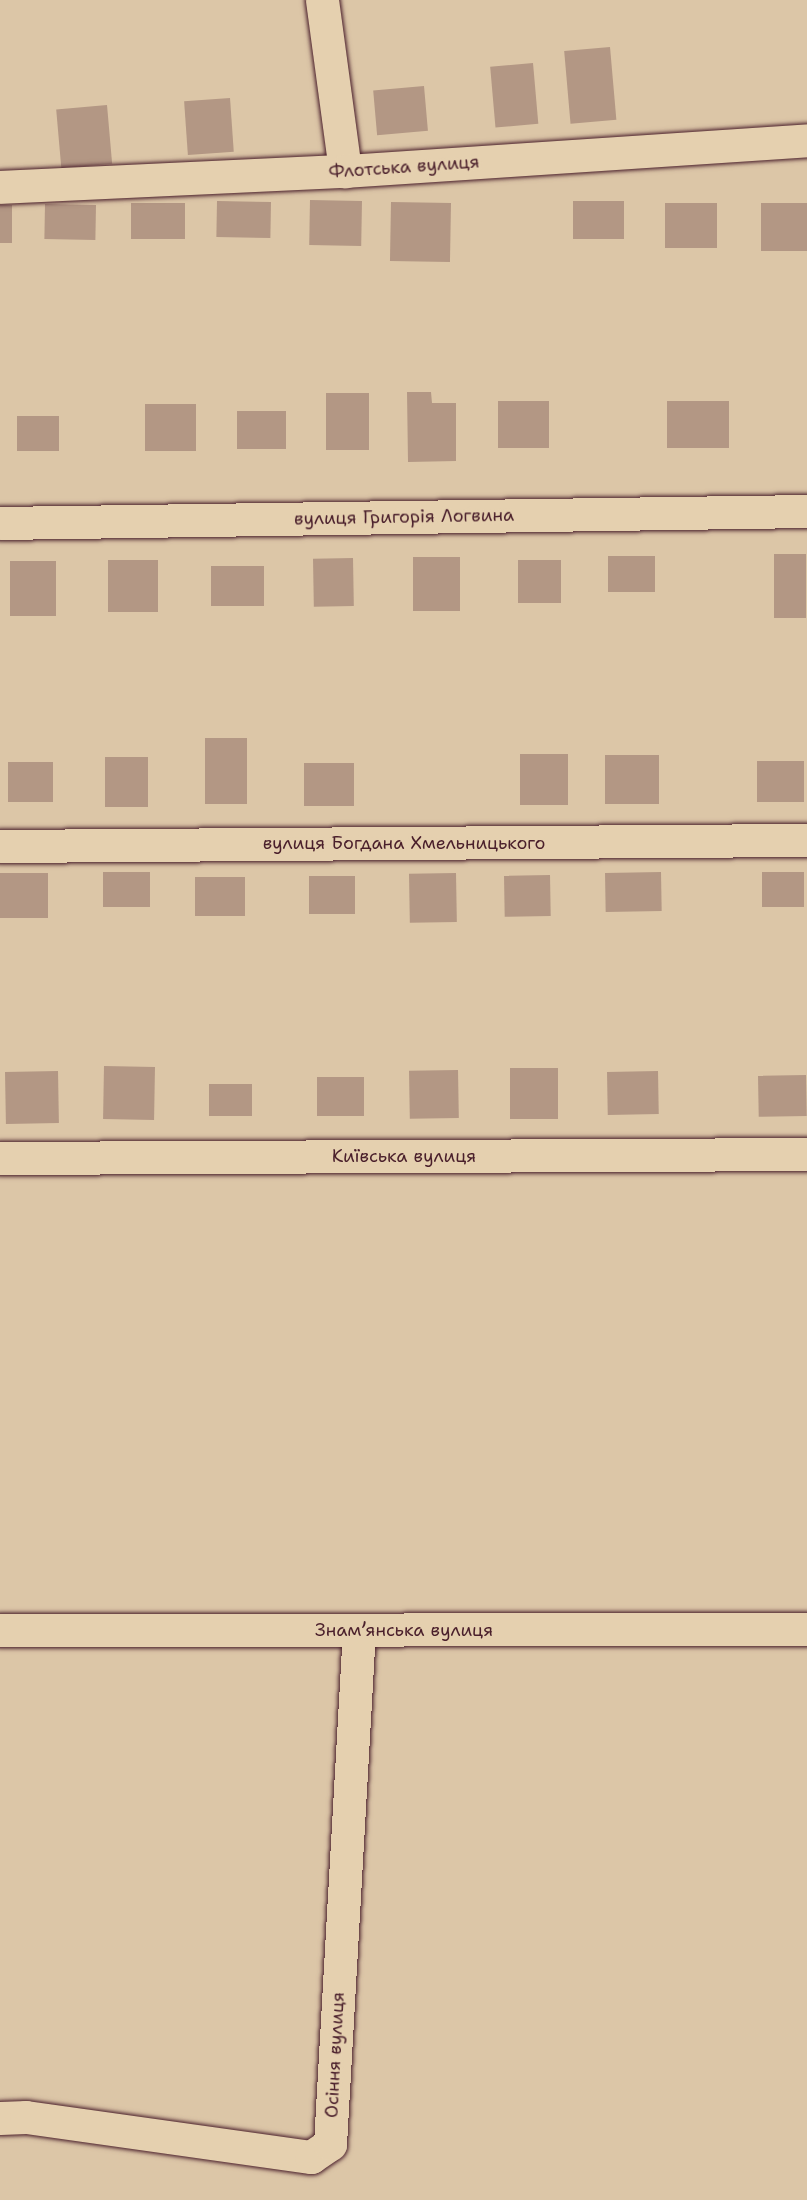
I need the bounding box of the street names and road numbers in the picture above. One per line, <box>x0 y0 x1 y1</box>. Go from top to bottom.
street label: Флотська вулиця <box>328 151 480 183</box>
street label: вулиця Григорія Логвина <box>294 504 514 530</box>
street label: вулиця Богдана Хмельницького <box>263 832 545 854</box>
street label: Київська вулиця <box>332 1145 476 1167</box>
street label: Знамʼянська вулиця <box>315 1619 493 1641</box>
street label: Осіння вулиця <box>321 1991 349 2119</box>

